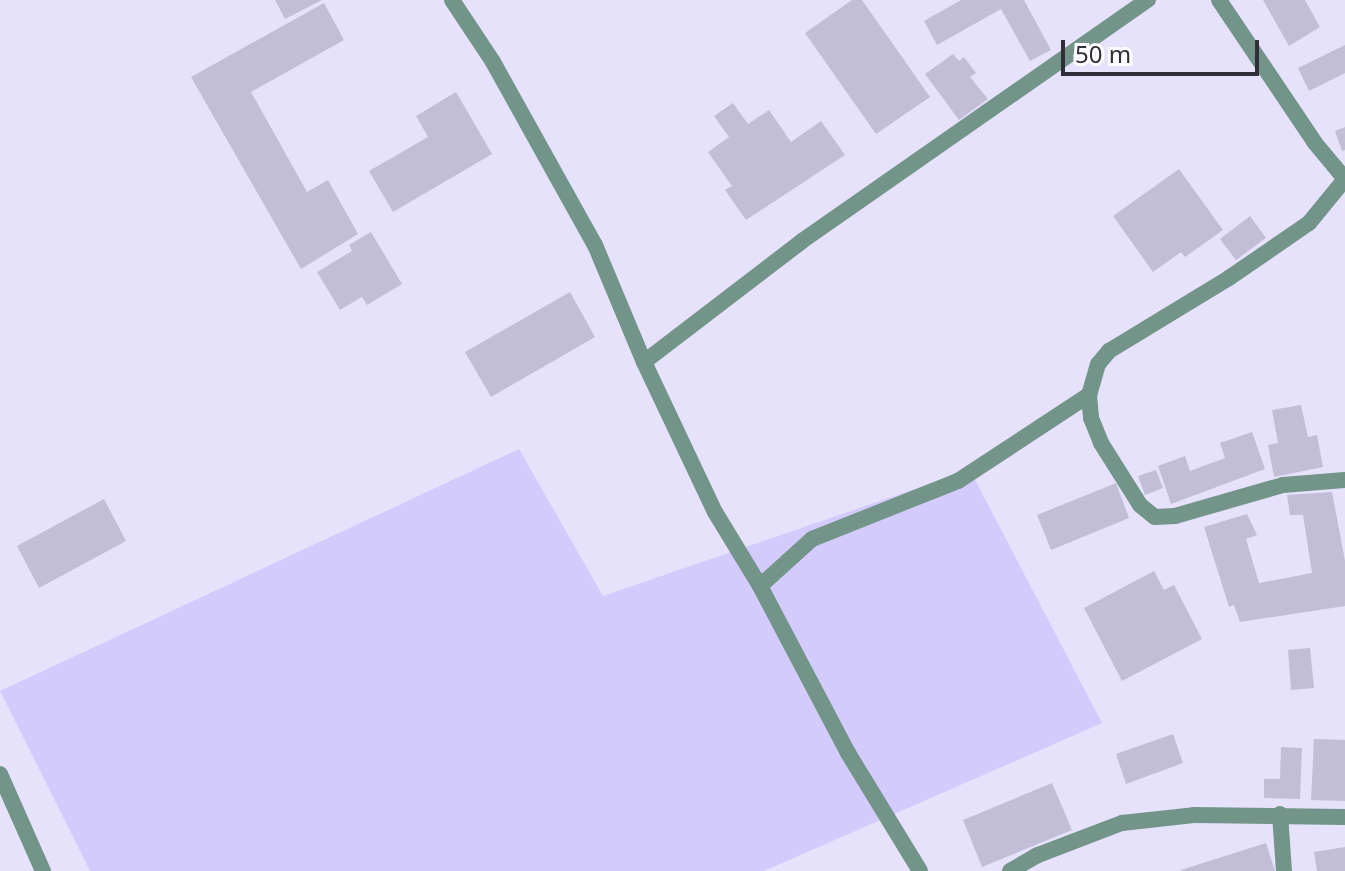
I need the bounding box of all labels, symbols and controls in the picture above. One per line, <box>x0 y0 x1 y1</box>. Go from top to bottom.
scale bar <box>1065 24 1263 74</box>
text: 50 m <box>1075 37 1131 70</box>

